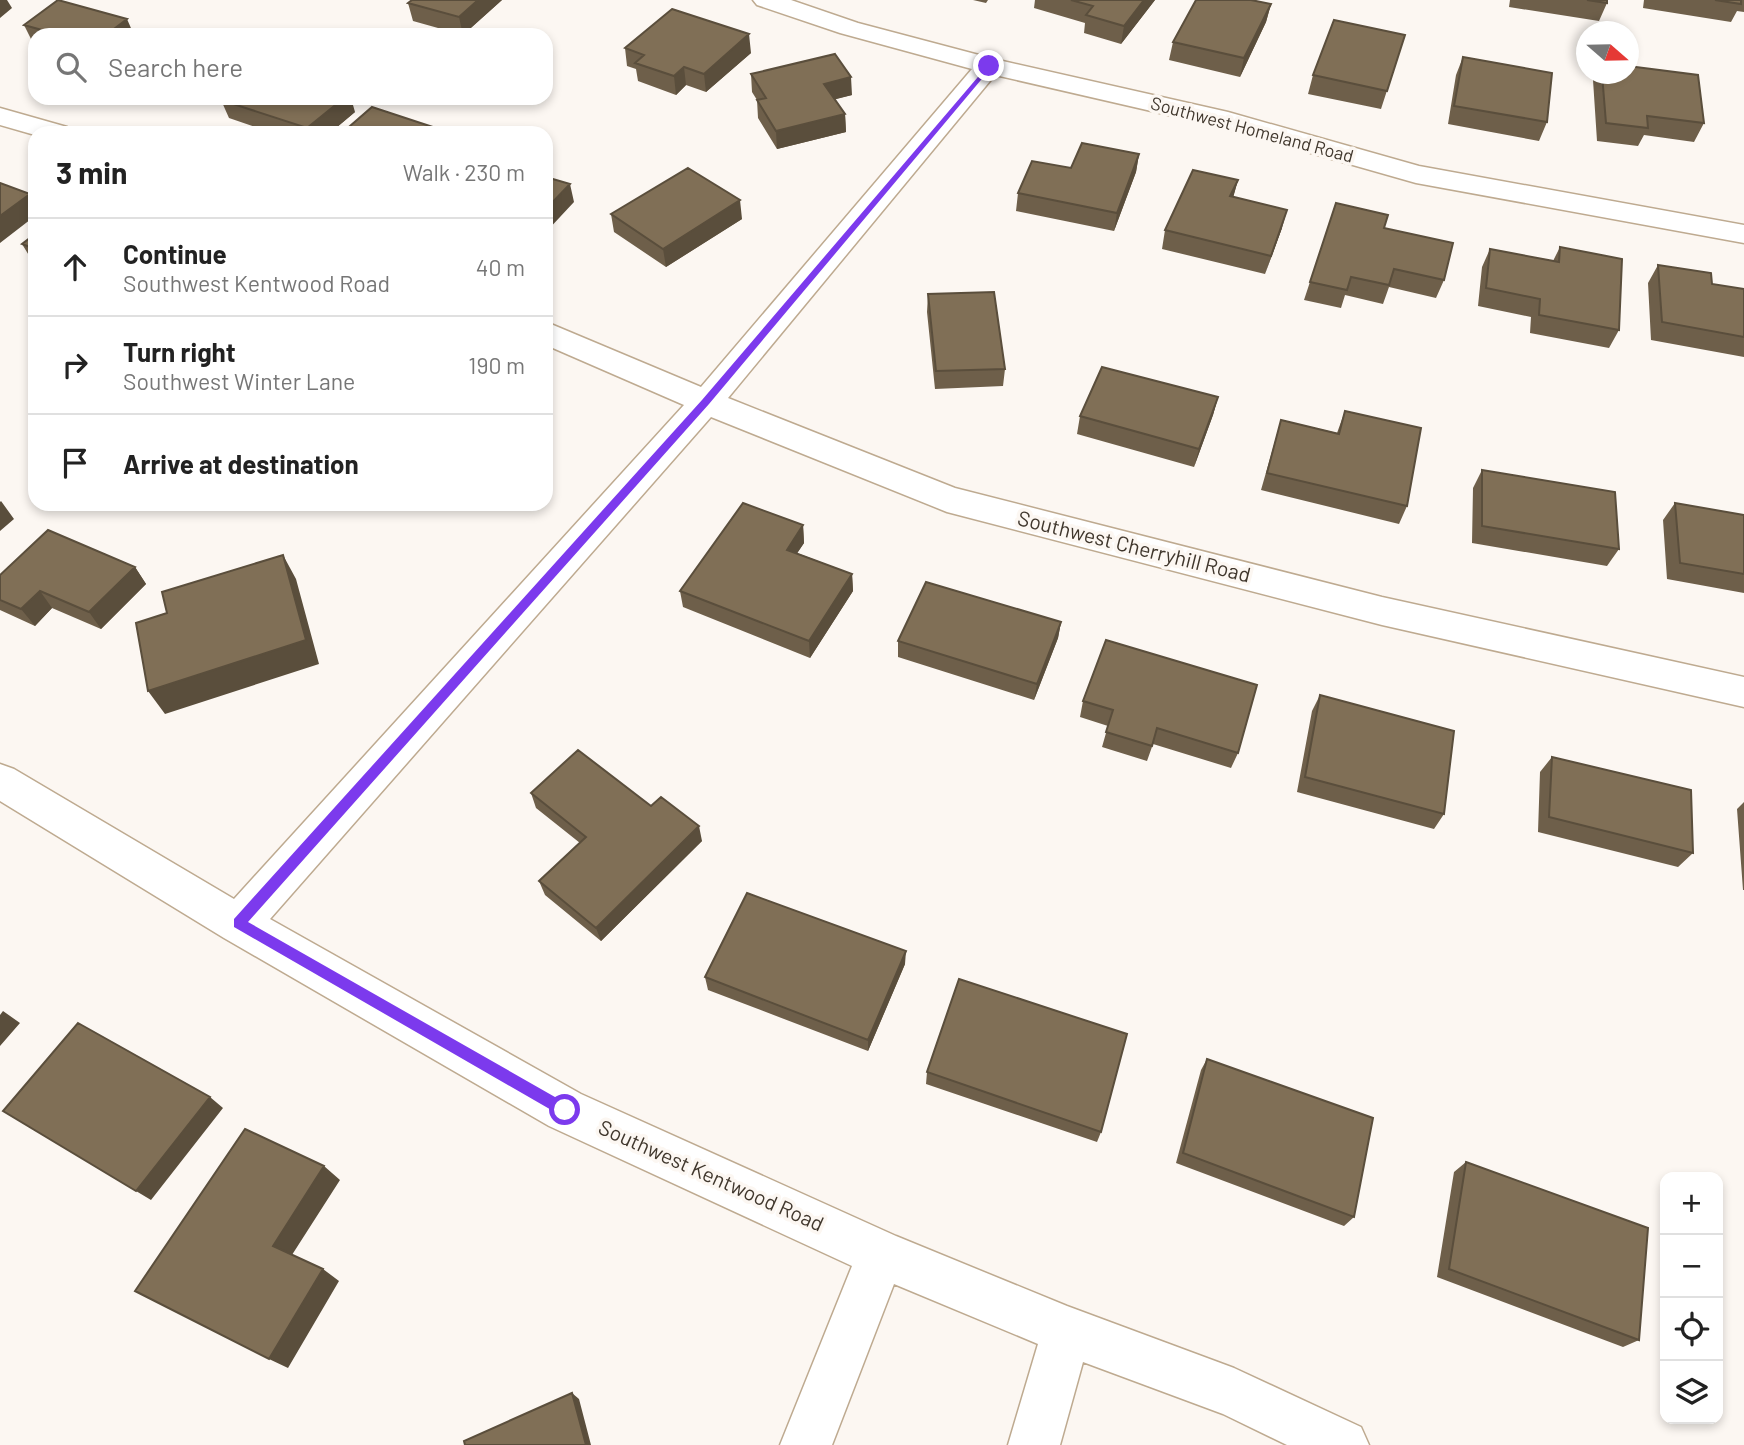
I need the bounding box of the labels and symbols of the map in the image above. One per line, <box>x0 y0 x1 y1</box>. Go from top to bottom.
north arrow <box>1576 21 1639 84</box>
route end <box>973 50 1004 81</box>
street label: Southwest Homeland Road <box>1148 91 1356 167</box>
street label: Southwest Cherryhill Road <box>1015 504 1253 587</box>
route start <box>549 1094 580 1125</box>
street label: Southwest Kentwood Road <box>595 1114 828 1236</box>

